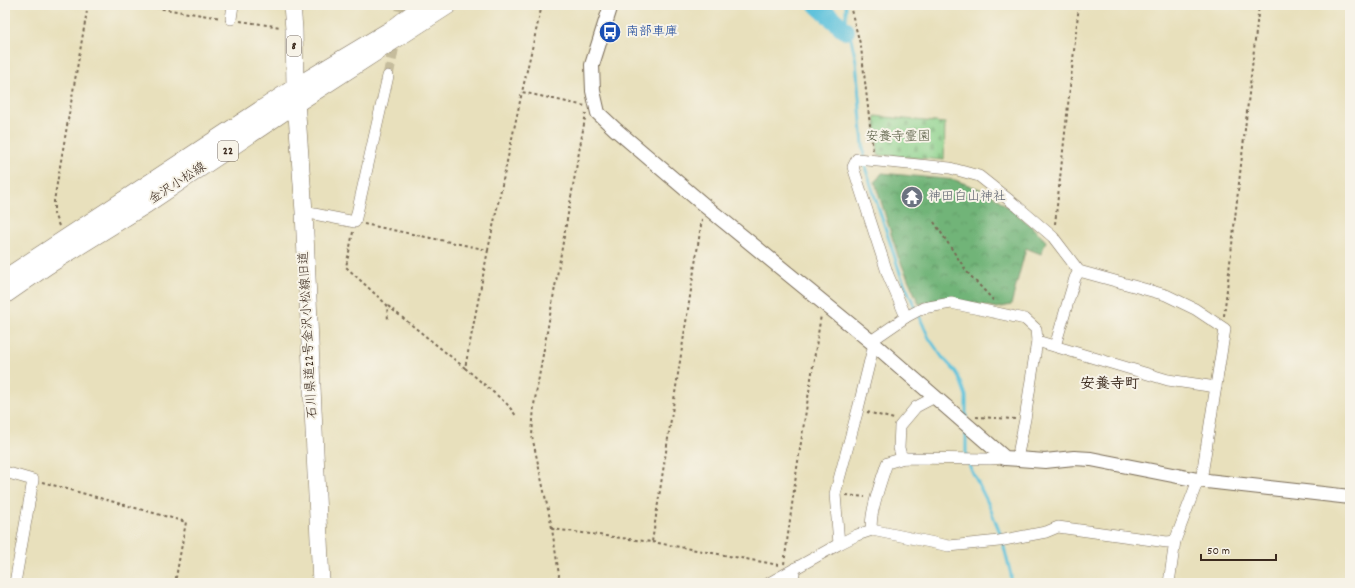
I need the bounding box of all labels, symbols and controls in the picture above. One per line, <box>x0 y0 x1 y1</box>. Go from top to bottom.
bus stop icon: 南部車庫 <box>597 19 623 45</box>
place label: 南部車庫 <box>626 23 678 42</box>
road number: 8 <box>287 36 301 56</box>
park label: 安養寺霊園 <box>865 128 931 147</box>
road number: 22 <box>218 141 238 161</box>
street label: 金沢小松線 <box>146 158 211 210</box>
temple icon: 神田白山神社 <box>899 184 925 210</box>
place label: 神田白山神社 <box>928 188 1006 207</box>
street label: 石川県道22号金沢小松線旧道 <box>295 251 323 419</box>
district label: 安養寺町 <box>1080 374 1140 396</box>
scale bar <box>1201 536 1276 562</box>
text: 50 m <box>1207 543 1230 560</box>

